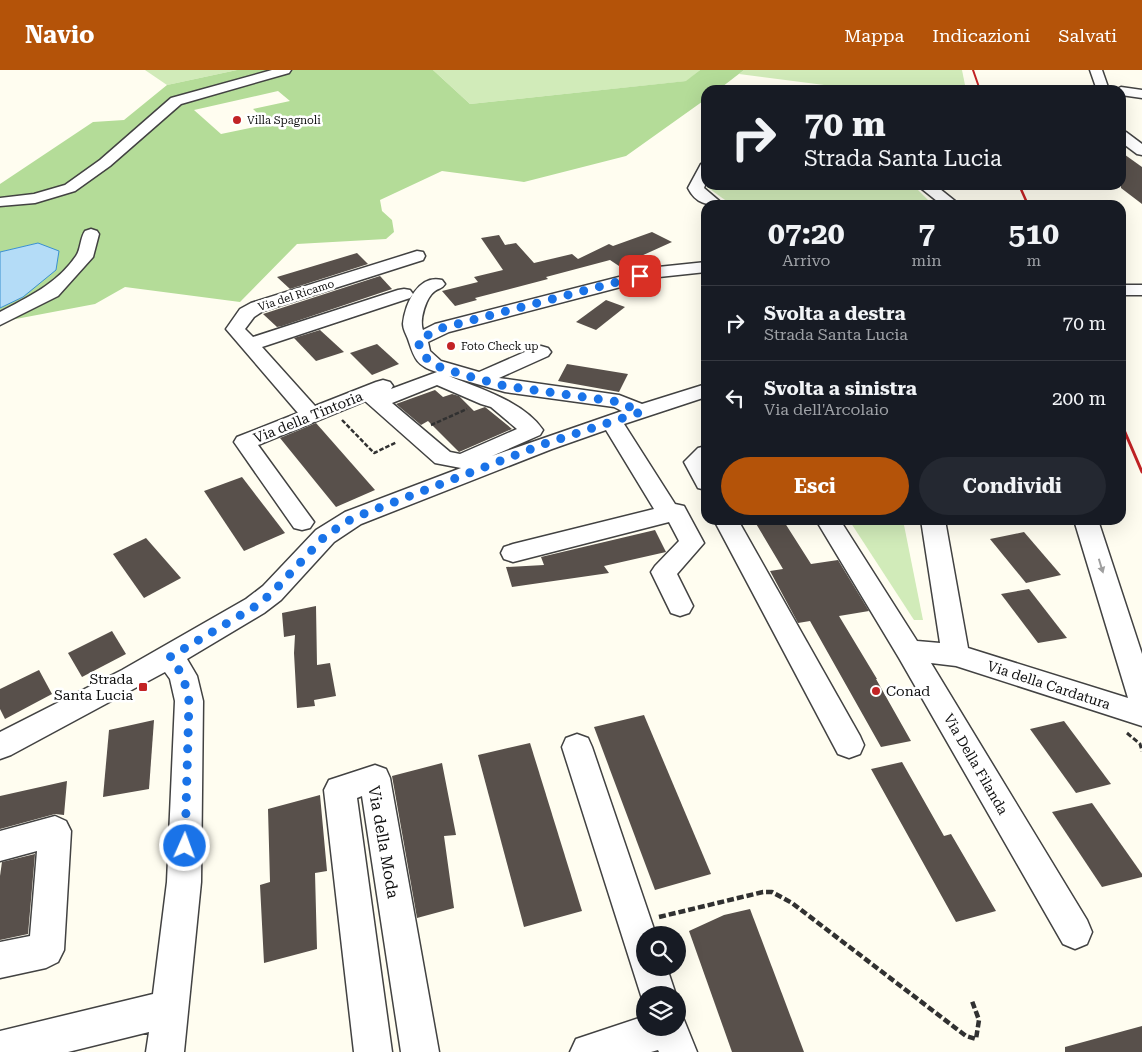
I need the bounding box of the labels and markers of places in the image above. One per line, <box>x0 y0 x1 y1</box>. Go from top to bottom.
marker: Villa Spagnoli <box>231 114 243 126</box>
place label: Villa Spagnoli <box>247 114 321 127</box>
pin <box>619 255 661 297</box>
marker: Foto Check up <box>445 340 457 352</box>
place label: Foto Check up <box>461 340 538 353</box>
place label: Strada Santa Lucia <box>54 671 133 703</box>
marker: Strada Santa Lucia <box>137 681 149 693</box>
place label: Conad <box>886 683 930 699</box>
marker: Conad <box>870 685 882 697</box>

